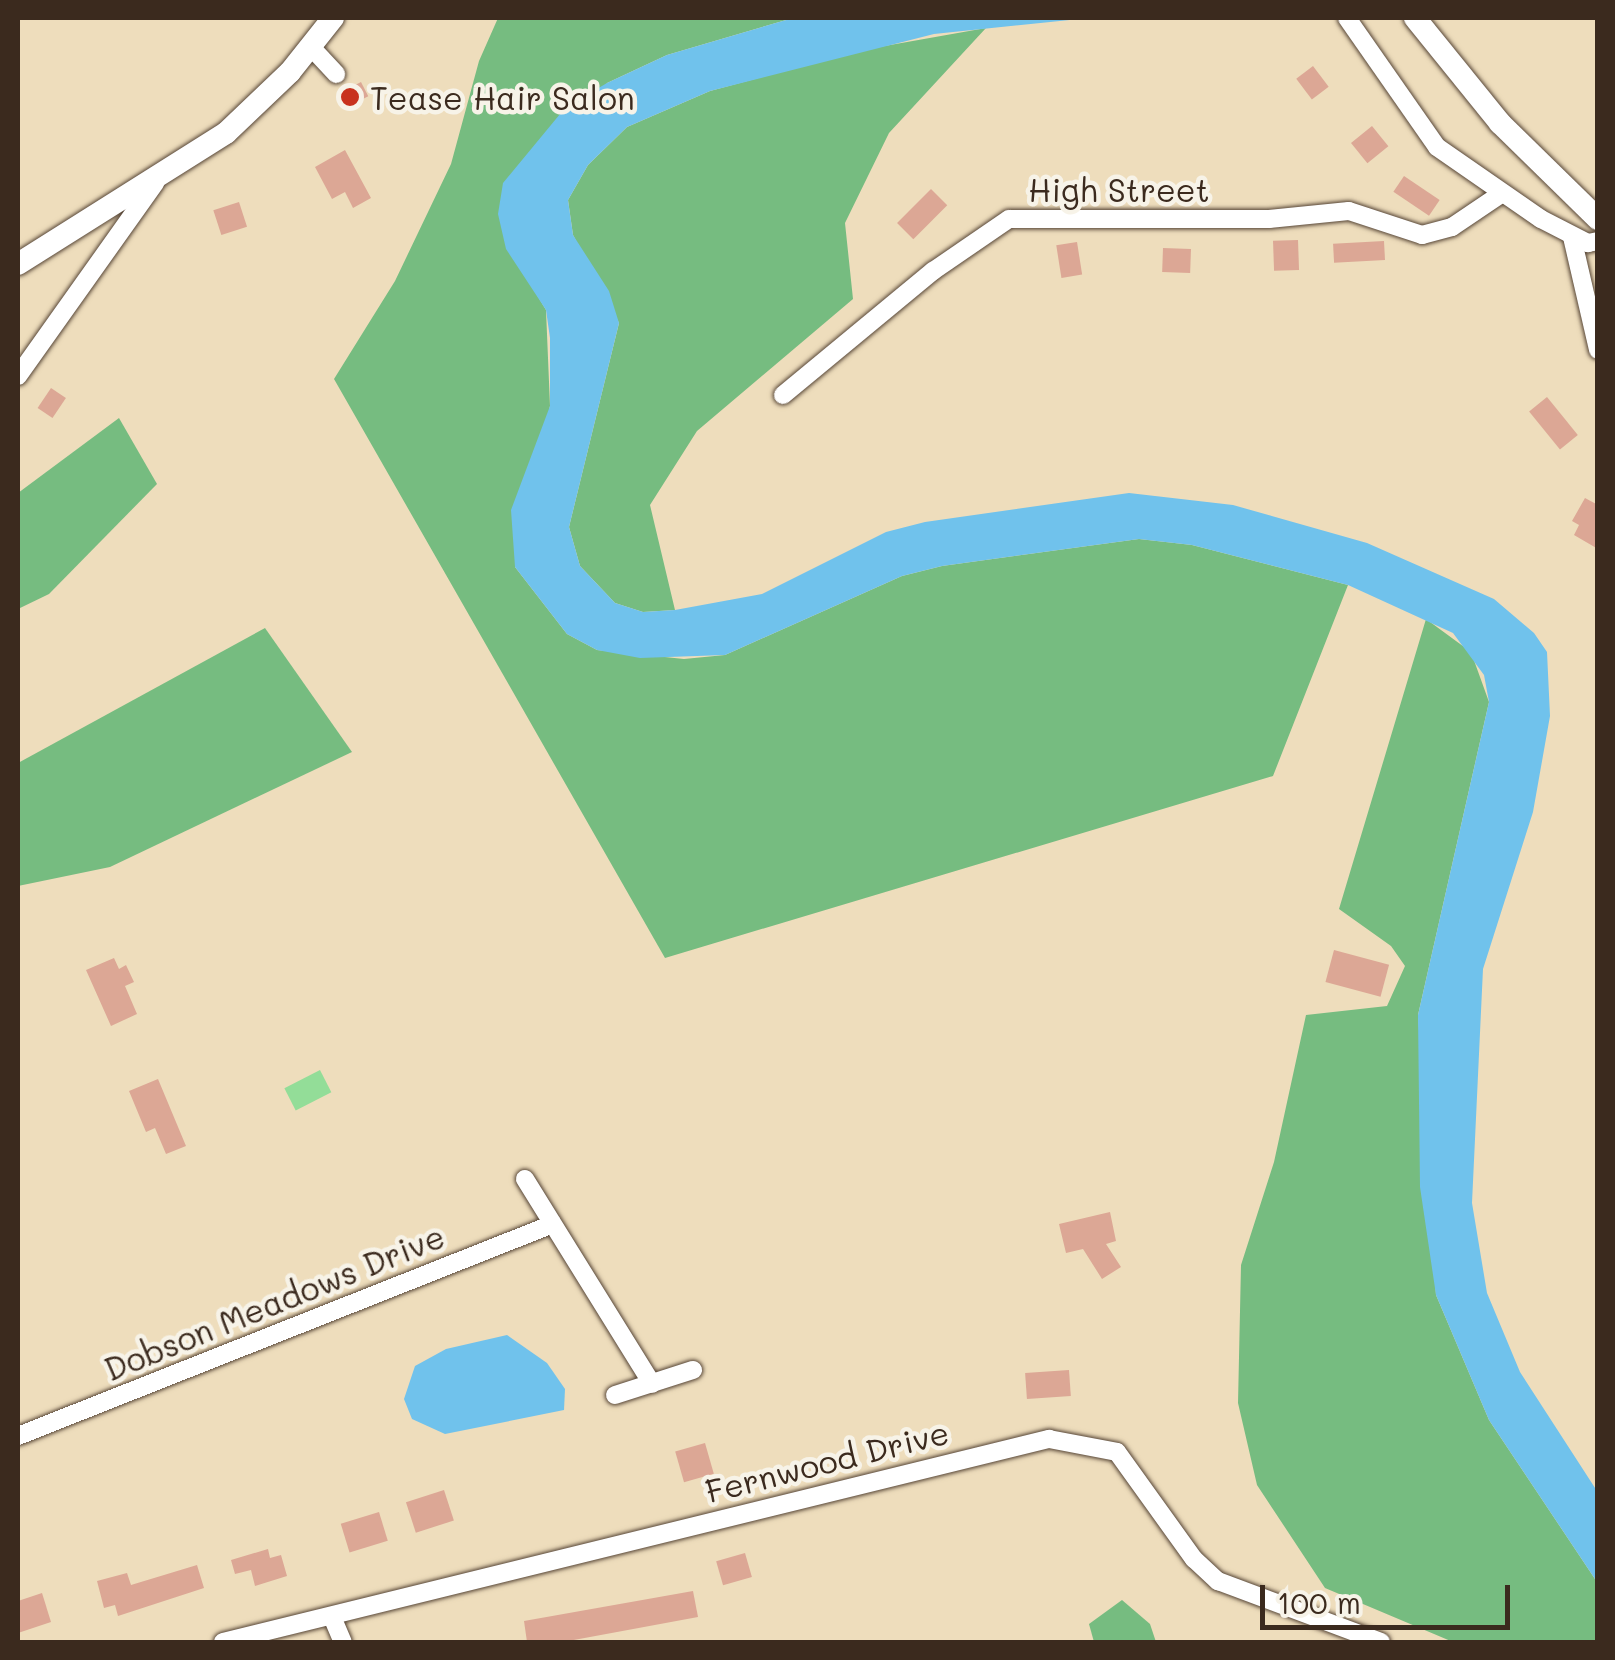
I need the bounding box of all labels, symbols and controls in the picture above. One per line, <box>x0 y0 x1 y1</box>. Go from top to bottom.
place label: Tease Hair Salon <box>370 78 635 116</box>
marker: Tease Hair Salon <box>339 86 361 108</box>
street label: High Street <box>1028 170 1210 208</box>
street label: Dobson Meadows Drive <box>98 1216 450 1388</box>
street label: Fernwood Drive <box>701 1412 953 1510</box>
scale bar <box>1265 1565 1515 1627</box>
text: 100 m <box>1277 1582 1361 1622</box>

